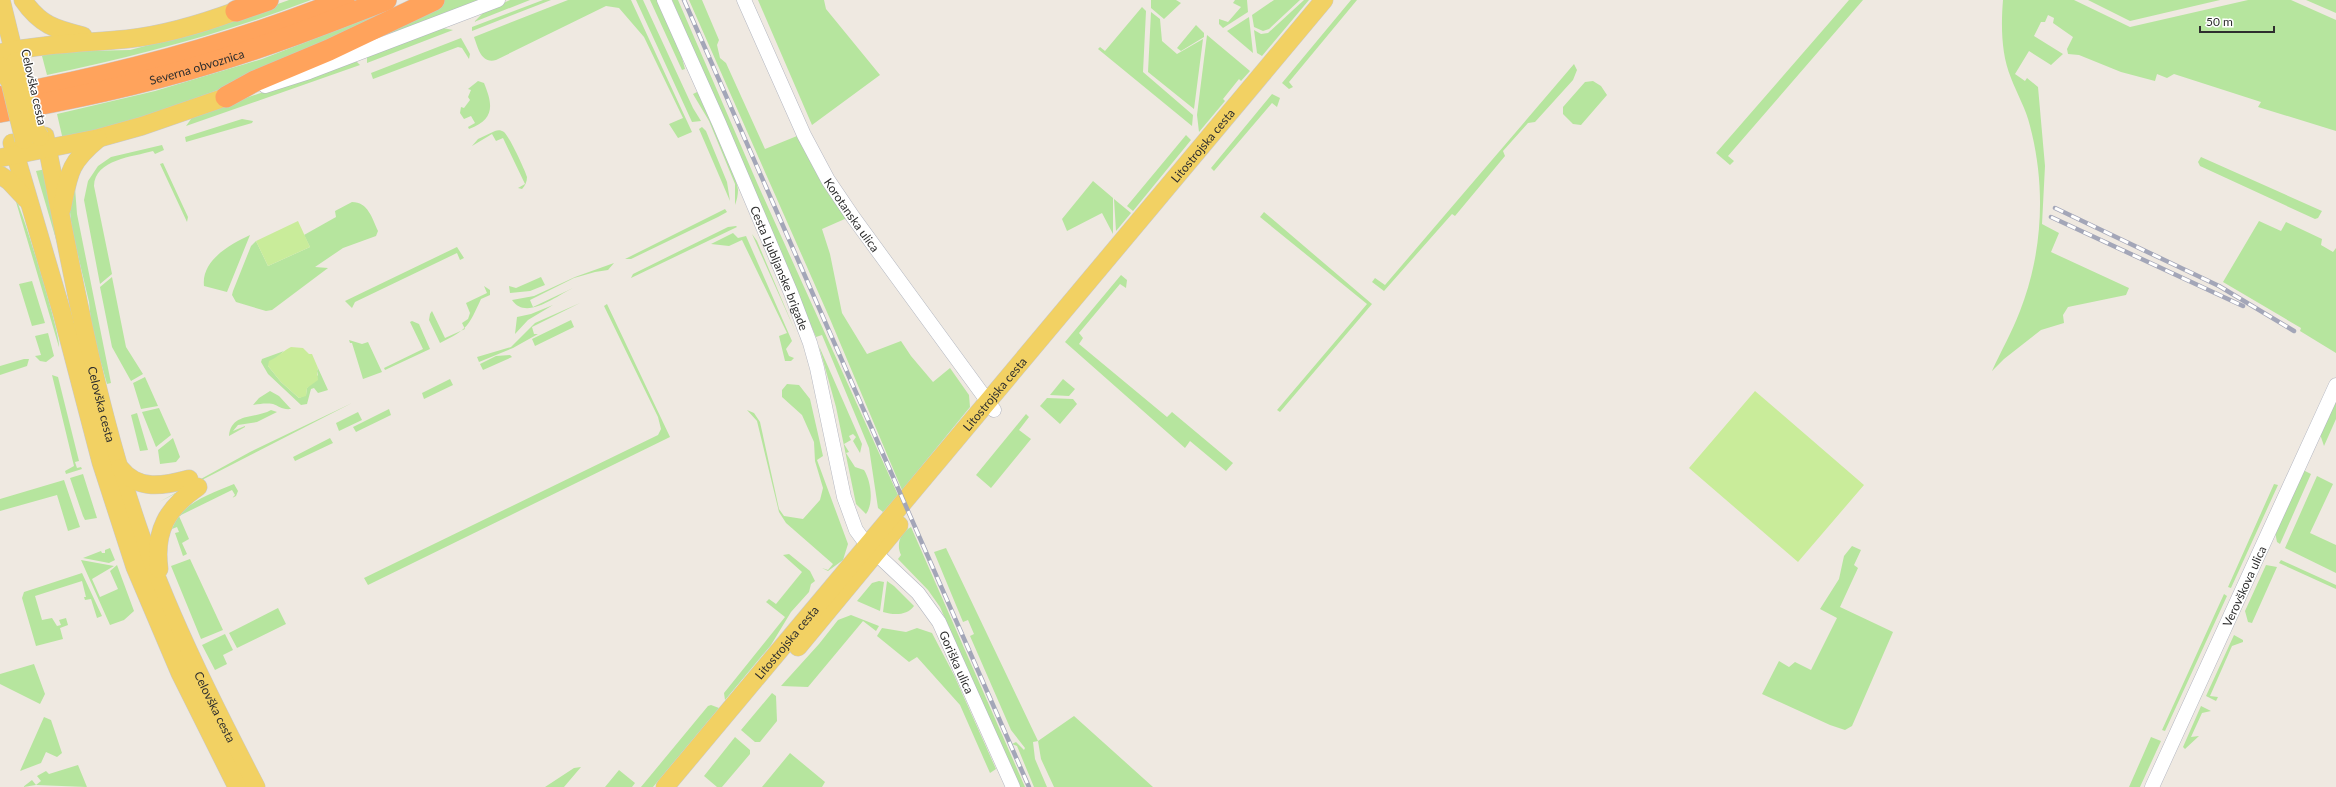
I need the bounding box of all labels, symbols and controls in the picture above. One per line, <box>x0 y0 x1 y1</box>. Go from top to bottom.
scale bar <box>2200 8 2274 34</box>
text: 50 m <box>2206 14 2233 29</box>
street label: Severna obvoznica <box>148 45 246 87</box>
street label: Celovška cesta <box>18 48 50 126</box>
street label: Litostrojska cesta <box>1167 105 1237 185</box>
street label: Korotanska ulica <box>821 175 883 254</box>
street label: Cesta Ljubljanske brigade <box>747 203 812 332</box>
street label: Litostrojska cesta <box>959 354 1029 434</box>
street label: Celovška cesta <box>85 365 119 444</box>
street label: Verovškova ulica <box>2219 543 2269 629</box>
street label: Litostrojska cesta <box>751 602 821 682</box>
street label: Goriška ulica <box>936 628 978 696</box>
street label: Celovška cesta <box>191 669 239 745</box>

